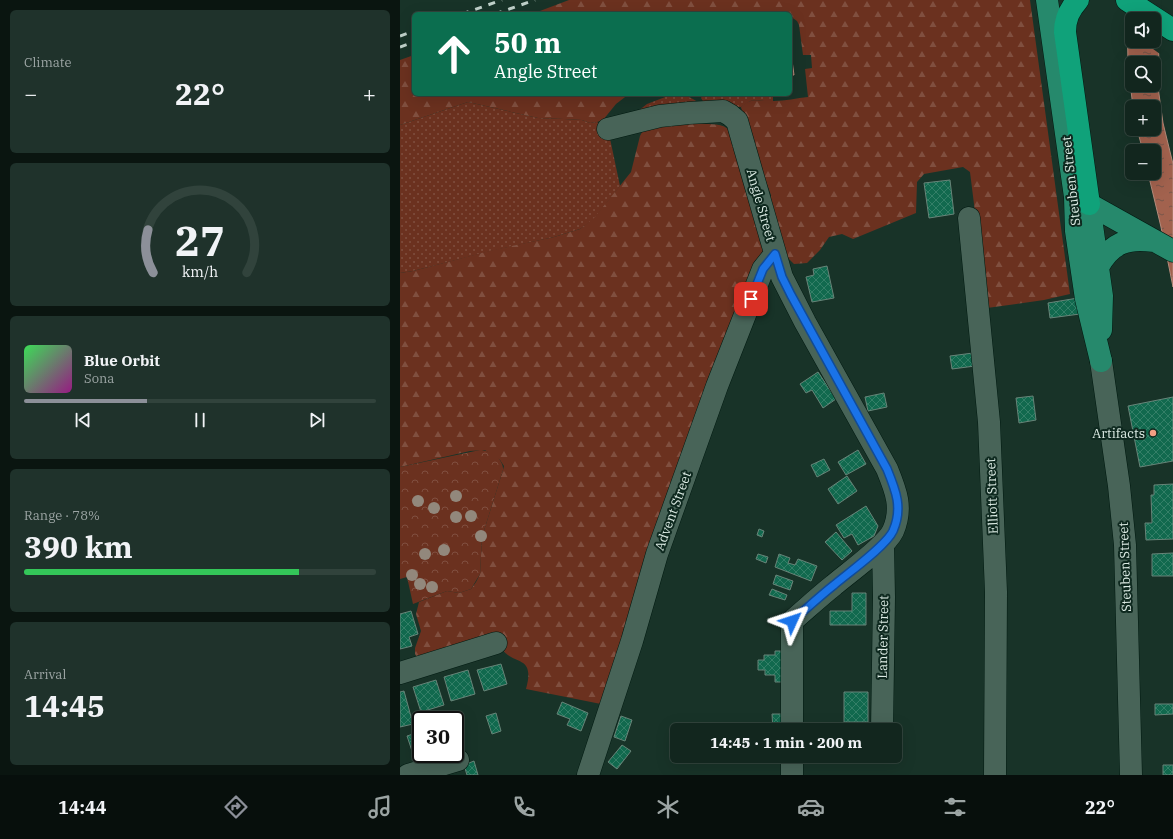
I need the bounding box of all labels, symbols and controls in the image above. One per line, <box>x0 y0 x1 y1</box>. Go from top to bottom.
map controls <box>1125 12 1161 180</box>
button: sound <box>1125 12 1161 48</box>
text: 50 m <box>494 24 561 61</box>
icon: ahead <box>428 28 480 80</box>
text: Climate <box>24 54 71 71</box>
button: search <box>1125 56 1161 92</box>
text: Angle Street <box>494 60 597 83</box>
text: 22° <box>175 74 225 113</box>
text: − <box>24 79 37 108</box>
text: + <box>363 79 376 108</box>
button: + <box>1125 100 1161 136</box>
street label: Steuben Street <box>1058 135 1084 227</box>
button: − <box>1125 144 1161 180</box>
street label: Angle Street <box>743 167 780 244</box>
text: 27 <box>175 212 225 266</box>
text: km/h <box>182 261 218 280</box>
pin <box>734 282 768 316</box>
icon: arrive <box>740 288 762 310</box>
text: Blue Orbit <box>84 351 160 370</box>
text: Sona <box>84 370 114 387</box>
icon: previous <box>72 409 94 431</box>
icon: pause <box>189 409 211 431</box>
icon: next <box>306 409 328 431</box>
place label: Artifacts <box>1092 425 1145 442</box>
marker: Artifacts <box>1148 428 1158 438</box>
street label: Elliott Street <box>982 457 1002 534</box>
street label: Advent Street <box>651 469 695 553</box>
text: Range · 78% <box>24 507 100 524</box>
street label: Steuben Street <box>1115 521 1135 612</box>
text: 390 km <box>24 527 133 566</box>
street label: Lander Street <box>874 595 892 679</box>
position arrow <box>771 600 813 642</box>
text: Arrival <box>24 666 66 683</box>
text: 14:45 <box>24 686 105 725</box>
speed limit sign: 30 <box>412 711 464 763</box>
text: 14:45 · 1 min · 200 m <box>710 733 862 752</box>
icon: directions <box>222 793 250 821</box>
icon: music <box>366 793 394 821</box>
icon: phone <box>510 793 538 821</box>
icon: climate <box>654 793 682 821</box>
icon: car <box>797 793 825 821</box>
icon: filters <box>941 793 969 821</box>
text: 14:44 <box>58 796 107 819</box>
text: 22° <box>1085 796 1115 819</box>

